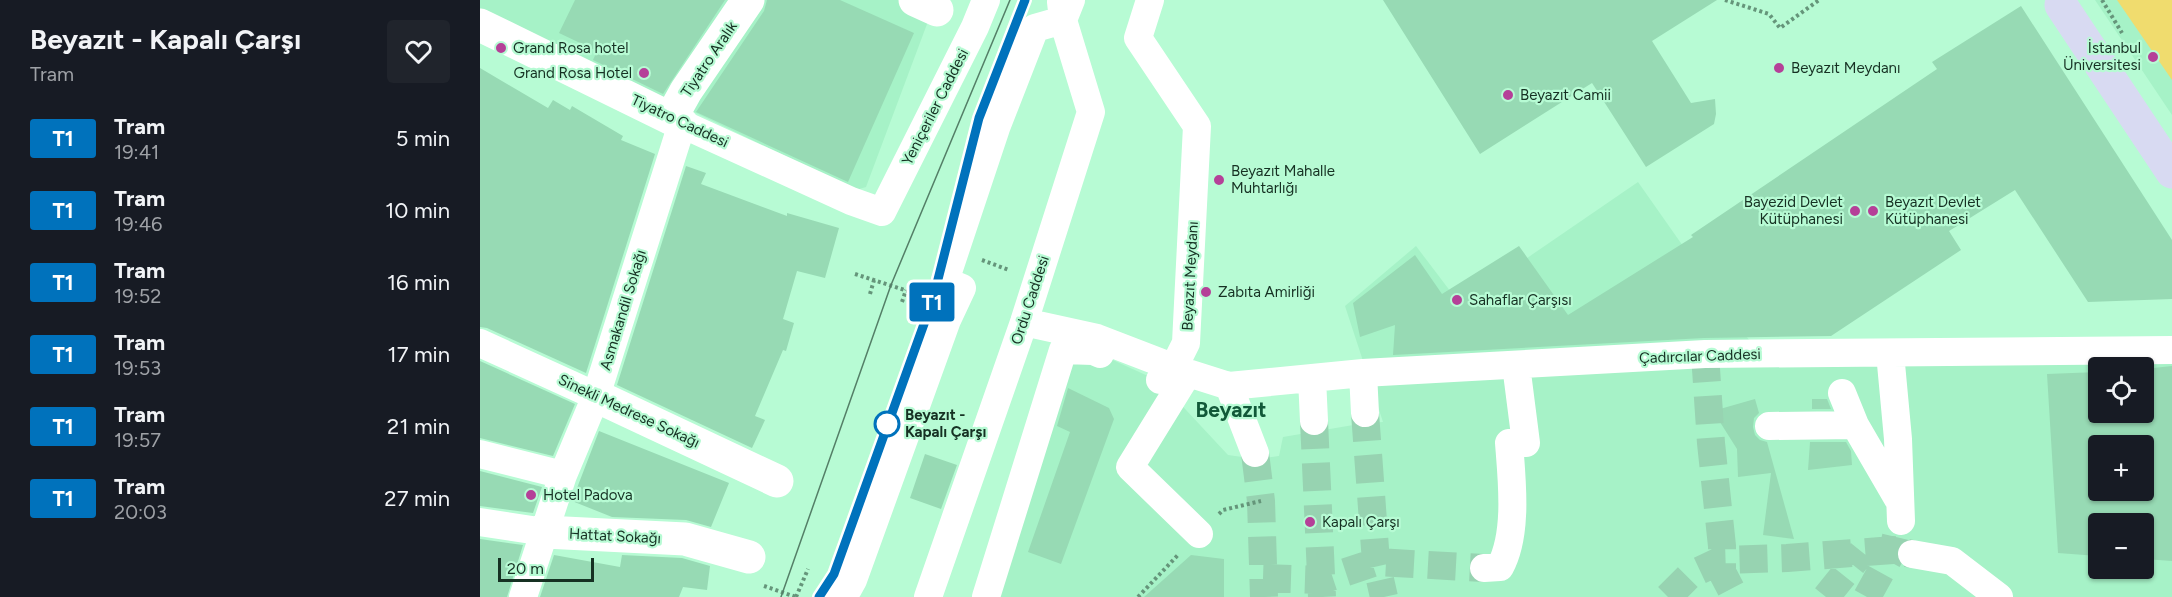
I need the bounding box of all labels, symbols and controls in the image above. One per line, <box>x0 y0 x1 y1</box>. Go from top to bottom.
street label: Tiyatro Aralık <box>677 17 741 100</box>
button: heart <box>387 20 450 83</box>
text: Beyazıt - Kapalı Çarşı <box>30 22 301 56</box>
place label: Grand Rosa hotel <box>513 39 629 57</box>
place label: İstanbul Üniversitesi <box>2063 39 2141 74</box>
marker: Grand Rosa hotel <box>494 41 508 55</box>
street label: Yeniçeriler Caddesi <box>898 46 972 168</box>
marker: İstanbul Üniversitesi <box>2146 50 2160 64</box>
place label: Beyazıt Meydanı <box>1791 59 1900 77</box>
marker: Beyazıt Meydanı <box>1772 61 1786 75</box>
text: Tram <box>30 62 74 86</box>
place label: Grand Rosa Hotel <box>513 64 632 82</box>
marker: Grand Rosa Hotel <box>637 66 651 80</box>
place label: Beyazıt Camii <box>1520 86 1611 104</box>
marker: Beyazıt Camii <box>1501 88 1515 102</box>
street label: Tiyatro Caddesi <box>629 91 731 151</box>
text: Tram <box>114 113 165 140</box>
text: 5 min <box>396 125 450 152</box>
text: T1 <box>52 126 74 151</box>
text: 19:41 <box>114 140 159 164</box>
place label: Beyazıt Mahalle Muhtarlığı <box>1231 162 1335 197</box>
marker: Beyazıt Mahalle Muhtarlığı <box>1212 173 1226 187</box>
text: Tram <box>114 185 165 212</box>
place label: Bayezid Devlet Kütüphanesi <box>1744 193 1843 228</box>
place label: Beyazıt Devlet Kütüphanesi <box>1885 193 1981 228</box>
text: 10 min <box>385 197 450 224</box>
text: T1 <box>52 198 74 223</box>
marker: Bayezid Devlet Kütüphanesi <box>1848 204 1862 218</box>
marker: Beyazıt Devlet Kütüphanesi <box>1866 204 1880 218</box>
text: 19:46 <box>114 212 162 236</box>
street label: Beyazıt Meydanı <box>1178 221 1202 331</box>
street label: Asmakandil Sokağı <box>596 248 650 372</box>
street label: Ordu Caddesi <box>1007 253 1053 347</box>
text: Tram <box>114 257 165 284</box>
text: 16 min <box>387 269 450 296</box>
text: T1 <box>52 270 74 295</box>
line badge: T1 <box>905 282 959 322</box>
place label: Zabıta Amirliği <box>1218 283 1315 301</box>
text: 19:52 <box>114 284 161 308</box>
marker: Zabıta Amirliği <box>1199 285 1213 299</box>
text: T1 <box>921 290 943 315</box>
place label: Sahaflar Çarşısı <box>1469 291 1572 309</box>
marker: Sahaflar Çarşısı <box>1450 293 1464 307</box>
text: Tram <box>114 329 165 356</box>
text: 17 min <box>388 341 450 368</box>
text: T1 <box>52 342 74 367</box>
street label: Çadırcılar Caddesi <box>1639 345 1761 367</box>
text: 19:53 <box>114 356 161 380</box>
map controls <box>2088 357 2154 579</box>
button: locate <box>2088 357 2154 423</box>
street label: Sinekli Medrese Sokağı <box>556 370 702 452</box>
district label: Beyazıt <box>1196 397 1266 422</box>
text: Tram <box>114 401 165 428</box>
place label: Beyazıt - Kapalı Çarşı <box>905 406 986 441</box>
marker: Beyazıt - Kapalı Çarşı <box>874 411 900 437</box>
text: 21 min <box>387 413 450 440</box>
text: T1 <box>52 414 74 439</box>
text: 19:57 <box>114 428 161 452</box>
button: + <box>2088 435 2154 501</box>
text: Tram <box>114 473 165 500</box>
text: 27 min <box>384 485 450 512</box>
text: T1 <box>52 486 74 511</box>
place label: Hotel Padova <box>543 486 633 504</box>
marker: Hotel Padova <box>524 488 538 502</box>
text: 20:03 <box>114 500 167 524</box>
place label: Kapalı Çarşı <box>1322 513 1400 531</box>
button: − <box>2088 513 2154 579</box>
marker: Kapalı Çarşı <box>1303 515 1317 529</box>
street label: Hattat Sokağı <box>568 525 662 547</box>
scale bar <box>498 555 594 582</box>
text: 20 m <box>507 559 544 578</box>

